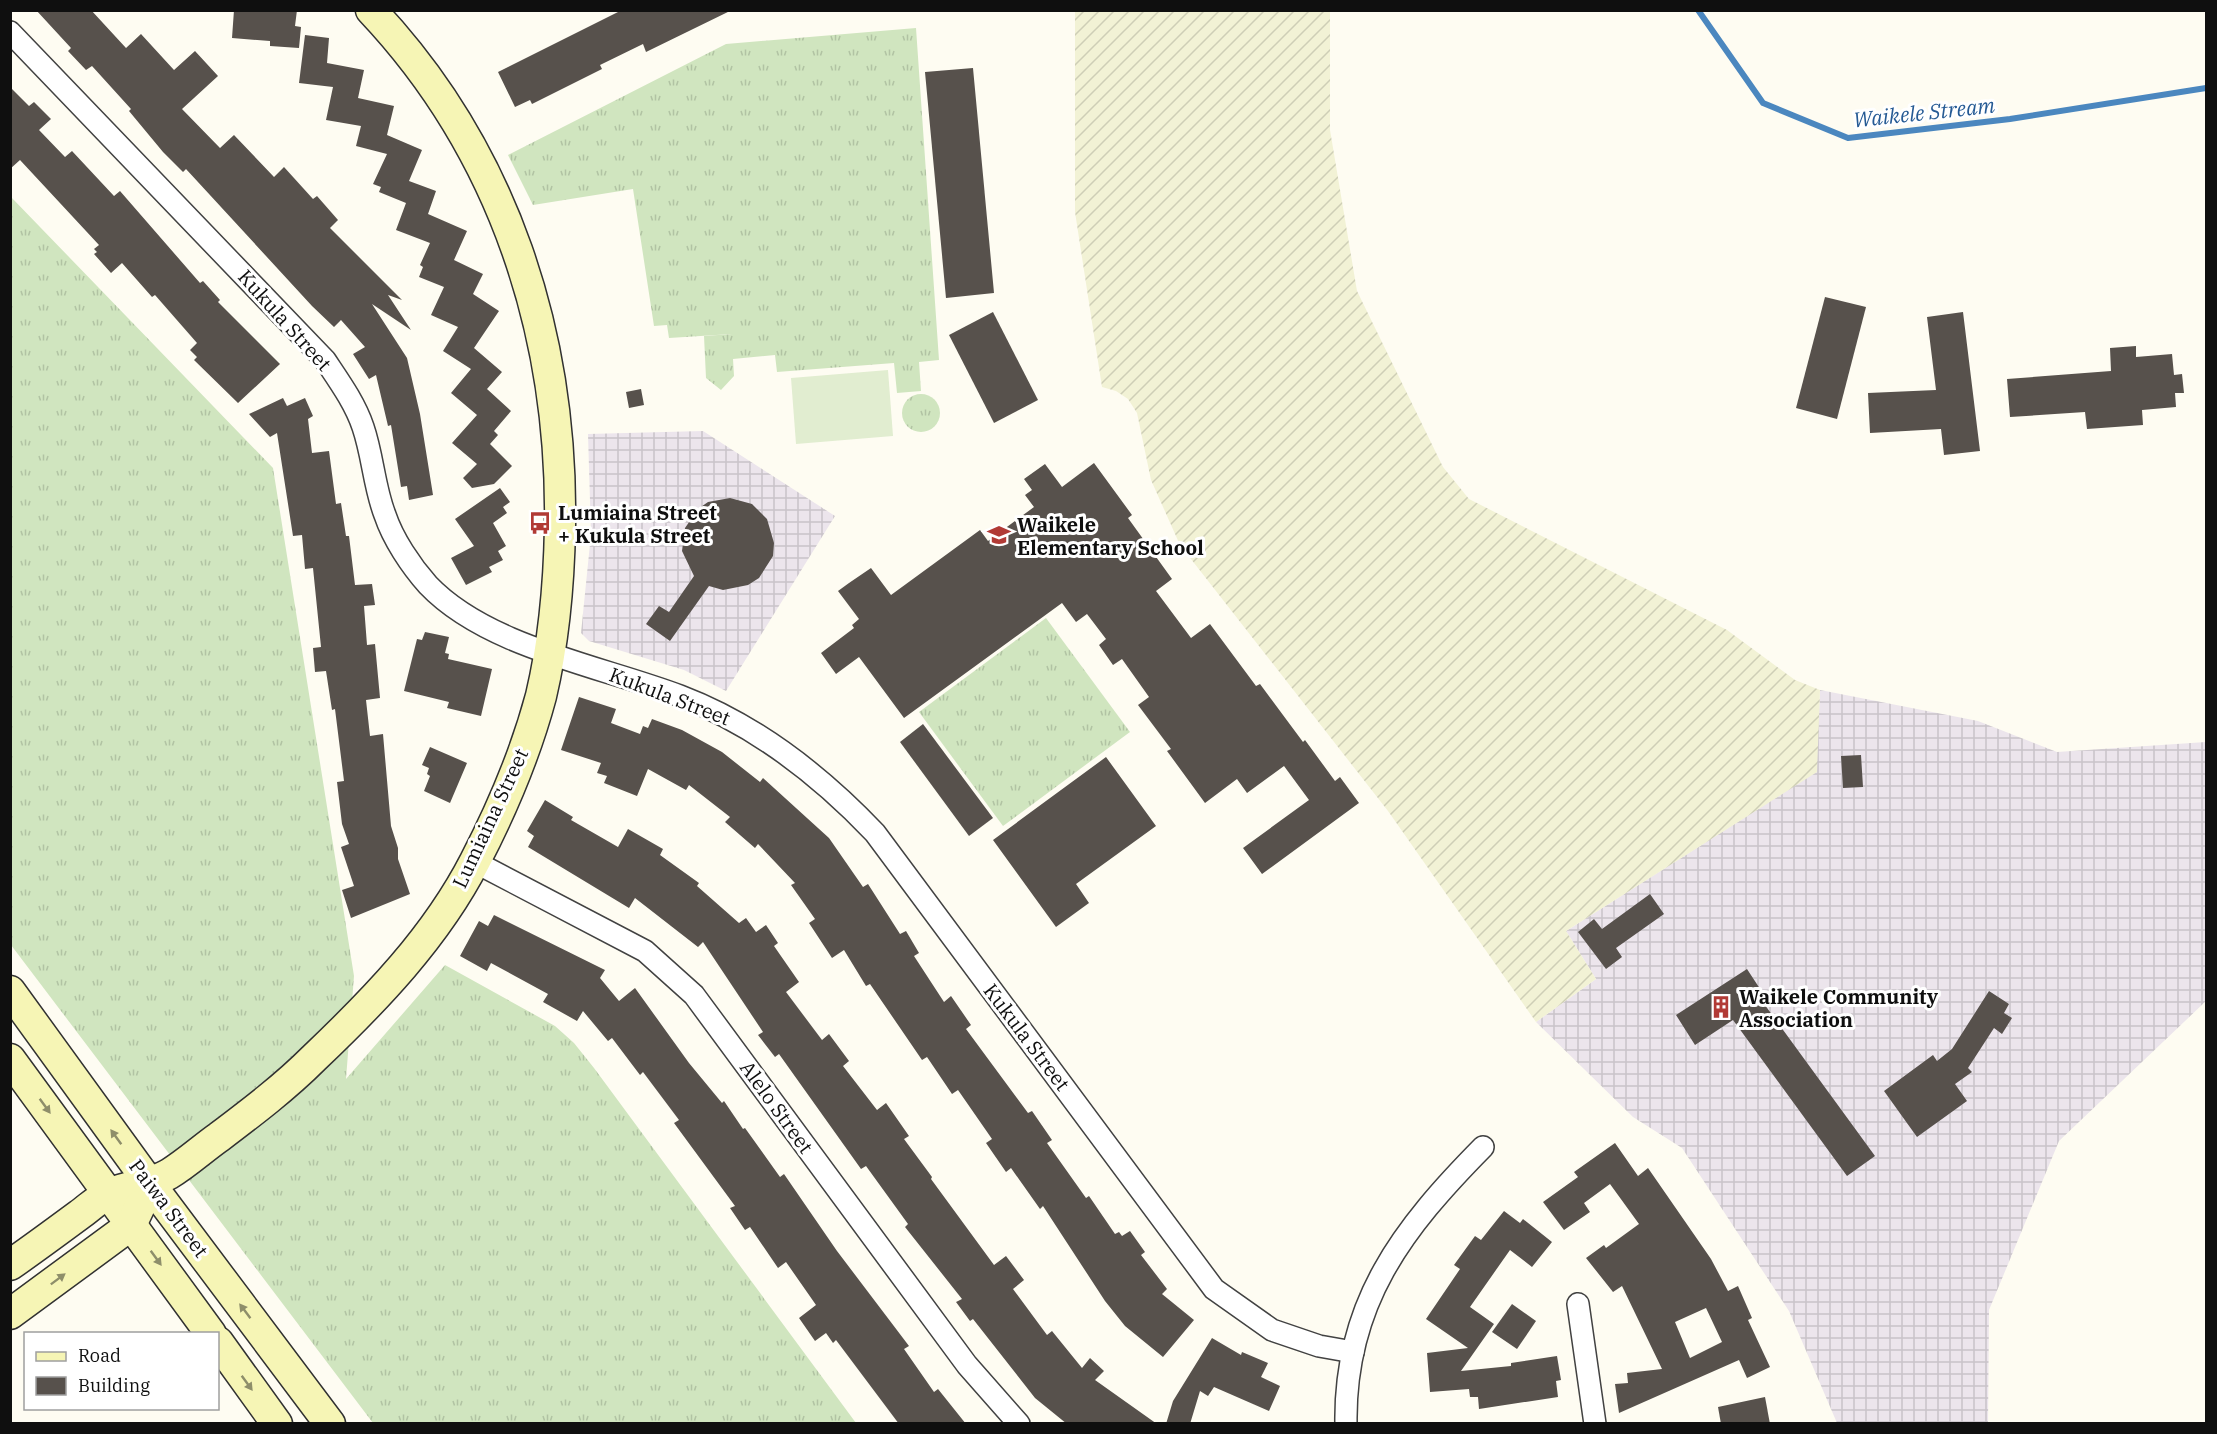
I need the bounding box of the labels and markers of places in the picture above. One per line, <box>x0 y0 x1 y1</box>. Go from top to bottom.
place label: Lumiaina Street + Kukula Street <box>558 499 717 549</box>
bus stop icon: Lumiaina Street + Kukula Street <box>527 510 553 536</box>
place label: Waikele Elementary School <box>1017 511 1204 561</box>
school or university icon: Waikele Elementary School <box>986 522 1012 548</box>
place label: Waikele Community Association <box>1739 983 1939 1033</box>
building icon: Waikele Community Association <box>1708 994 1734 1020</box>

